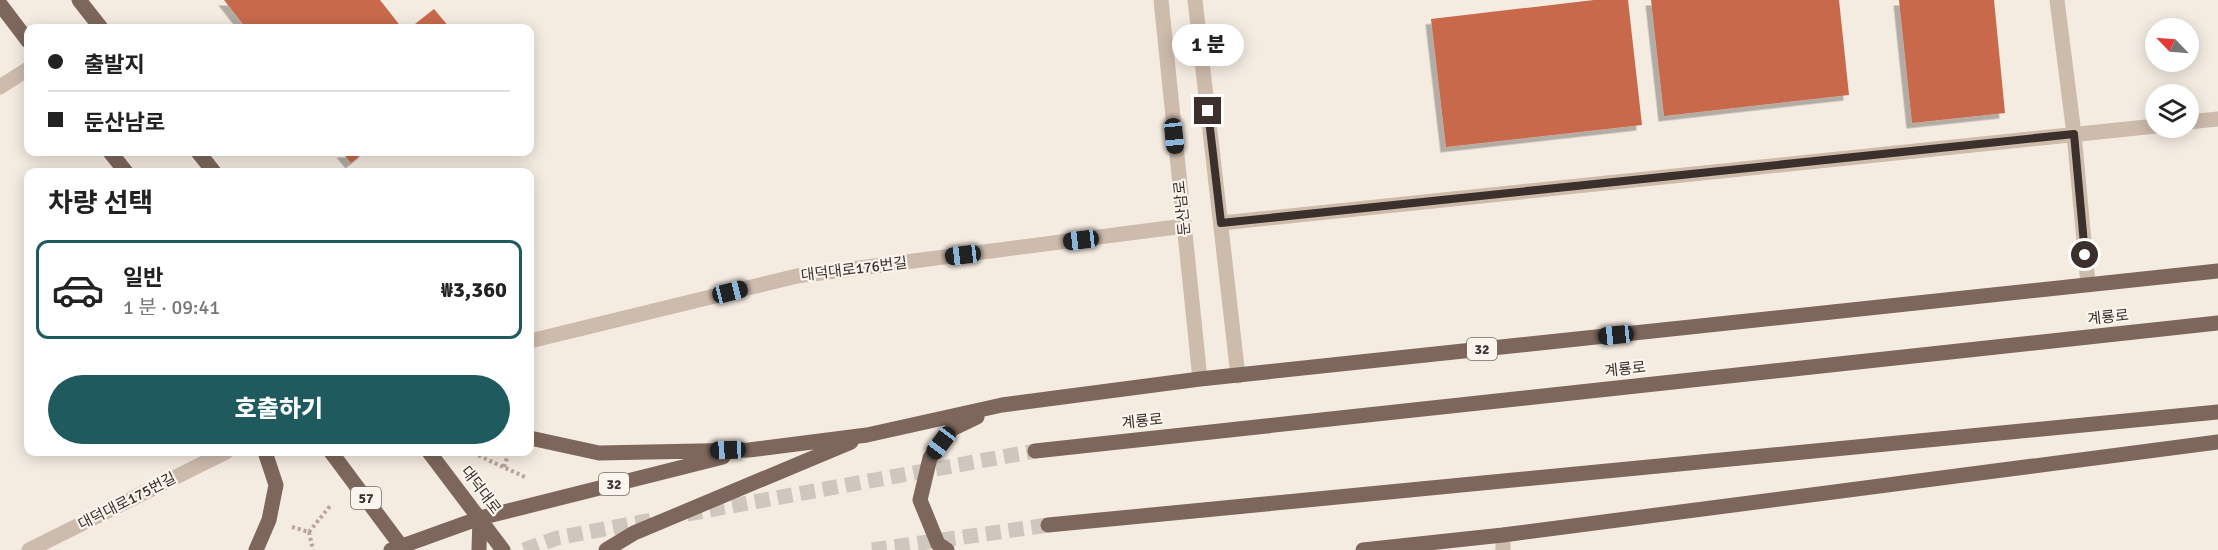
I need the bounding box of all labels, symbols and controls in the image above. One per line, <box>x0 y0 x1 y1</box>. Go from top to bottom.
north arrow <box>2145 18 2199 72</box>
map controls <box>2145 18 2199 138</box>
callout: 1 분 <box>1172 24 1244 66</box>
text: 1 분 <box>1191 32 1225 57</box>
text: 출발지 <box>84 51 145 78</box>
button: layers <box>2145 84 2199 138</box>
route end <box>1194 97 1221 124</box>
text: 둔산남로 <box>84 109 165 136</box>
car <box>1163 117 1185 155</box>
street label: 둔산남로 <box>1170 180 1194 236</box>
text: 차량 선택 <box>48 187 153 220</box>
car <box>1062 229 1100 251</box>
route start <box>2071 241 2098 268</box>
car <box>944 244 982 266</box>
street label: 대덕대로176번길 <box>800 254 908 284</box>
icon: car <box>51 263 105 317</box>
text: 일반 <box>123 264 163 291</box>
text: ₩3,360 <box>441 276 507 303</box>
car <box>710 279 750 305</box>
text: 1 분 · 09:41 <box>123 295 220 320</box>
street label: 계룡로 <box>2086 306 2130 328</box>
car <box>1597 324 1635 346</box>
road number: 32 <box>1467 338 1497 360</box>
street label: 계룡로 <box>1603 358 1647 380</box>
button: 호출하기 <box>48 375 510 444</box>
street label: 계룡로 <box>1120 410 1164 432</box>
car <box>923 423 959 463</box>
car <box>710 440 746 460</box>
street label: 대덕대로 <box>457 463 505 517</box>
street label: 대덕대로175번길 <box>75 469 179 533</box>
road number: 32 <box>599 473 629 495</box>
road number: 57 <box>351 487 381 509</box>

